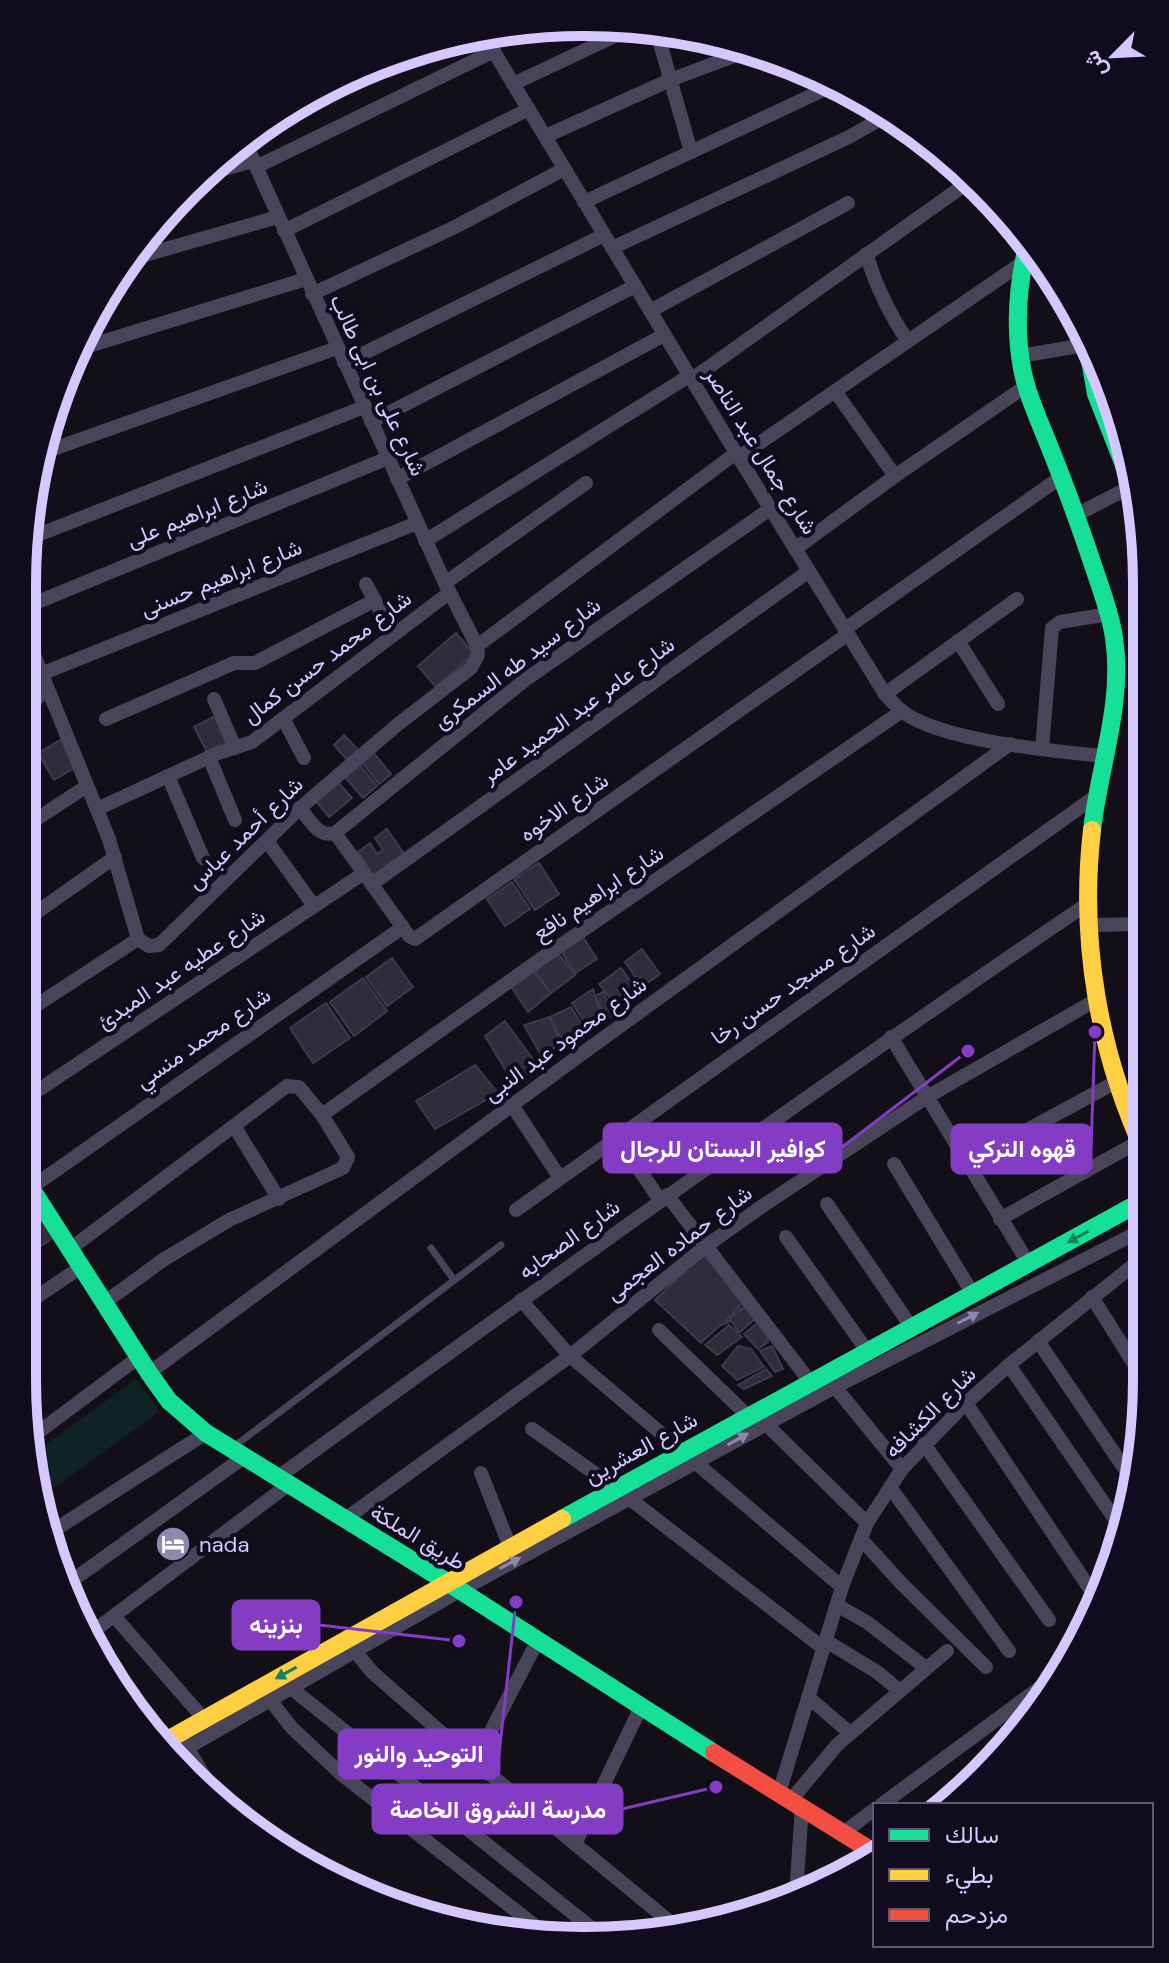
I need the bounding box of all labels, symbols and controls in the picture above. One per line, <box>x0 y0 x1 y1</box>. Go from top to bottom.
north arrow <box>1073 16 1153 96</box>
text: ش <box>1077 46 1114 82</box>
street label: شارع على بن ابى طالب <box>323 289 433 481</box>
street label: شارع جمال عبد الناصر <box>697 361 824 540</box>
street label: شارع ابراهيم على <box>122 472 272 554</box>
street label: شارع ابراهيم حسنى <box>136 532 306 624</box>
street label: شارع محمد حسن كمال <box>237 584 417 730</box>
street label: شارع سيد طه السمكرى <box>427 591 607 735</box>
street label: شارع عامر عبد الحميد عامر <box>475 630 680 791</box>
street label: شارع الاخوه <box>514 766 614 848</box>
street label: شارع أحمد عباس <box>181 770 309 896</box>
street label: شارع ابراهيم نافع <box>527 838 669 948</box>
street label: شارع عطيه عبد المبدئ <box>91 902 271 1036</box>
street label: شارع مسجد حسن رخا <box>705 916 881 1052</box>
street label: شارع محمود عبد النبى <box>478 970 652 1108</box>
street label: شارع محمد منسي <box>130 981 279 1099</box>
callout: كوافير البستان للرجال <box>604 1124 841 1172</box>
callout: قهوه التركي <box>952 1125 1091 1173</box>
text: كوافير البستان للرجال <box>620 1133 826 1164</box>
text: قهوه التركي <box>968 1133 1076 1169</box>
street label: شارع حماده العجمى <box>600 1178 758 1308</box>
street label: شارع الصحابه <box>512 1192 626 1286</box>
one-way arrow <box>1066 1230 1089 1244</box>
one-way arrow <box>957 1312 980 1325</box>
street label: شارع الكشافه <box>878 1360 982 1464</box>
street label: شارع العشرين <box>579 1405 703 1491</box>
one-way arrow <box>727 1433 749 1447</box>
street label: طريق الملكة <box>365 1497 471 1577</box>
hotel icon: nada <box>154 1525 192 1563</box>
place label: nada <box>199 1530 249 1559</box>
one-way arrow <box>498 1557 521 1570</box>
callout: بنزينه <box>233 1601 319 1649</box>
text: بنزينه <box>249 1609 303 1640</box>
one-way arrow <box>274 1666 297 1680</box>
callout: التوحيد والنور <box>339 1730 499 1778</box>
text: التوحيد والنور <box>354 1738 483 1769</box>
callout: مدرسة الشروق الخاصة <box>373 1785 622 1833</box>
text: مدرسة الشروق الخاصة <box>390 1794 606 1825</box>
legend <box>873 1803 1153 1947</box>
text: سالك <box>945 1819 999 1850</box>
text: بطيء <box>945 1859 994 1894</box>
text: مزدحم <box>945 1899 1008 1931</box>

